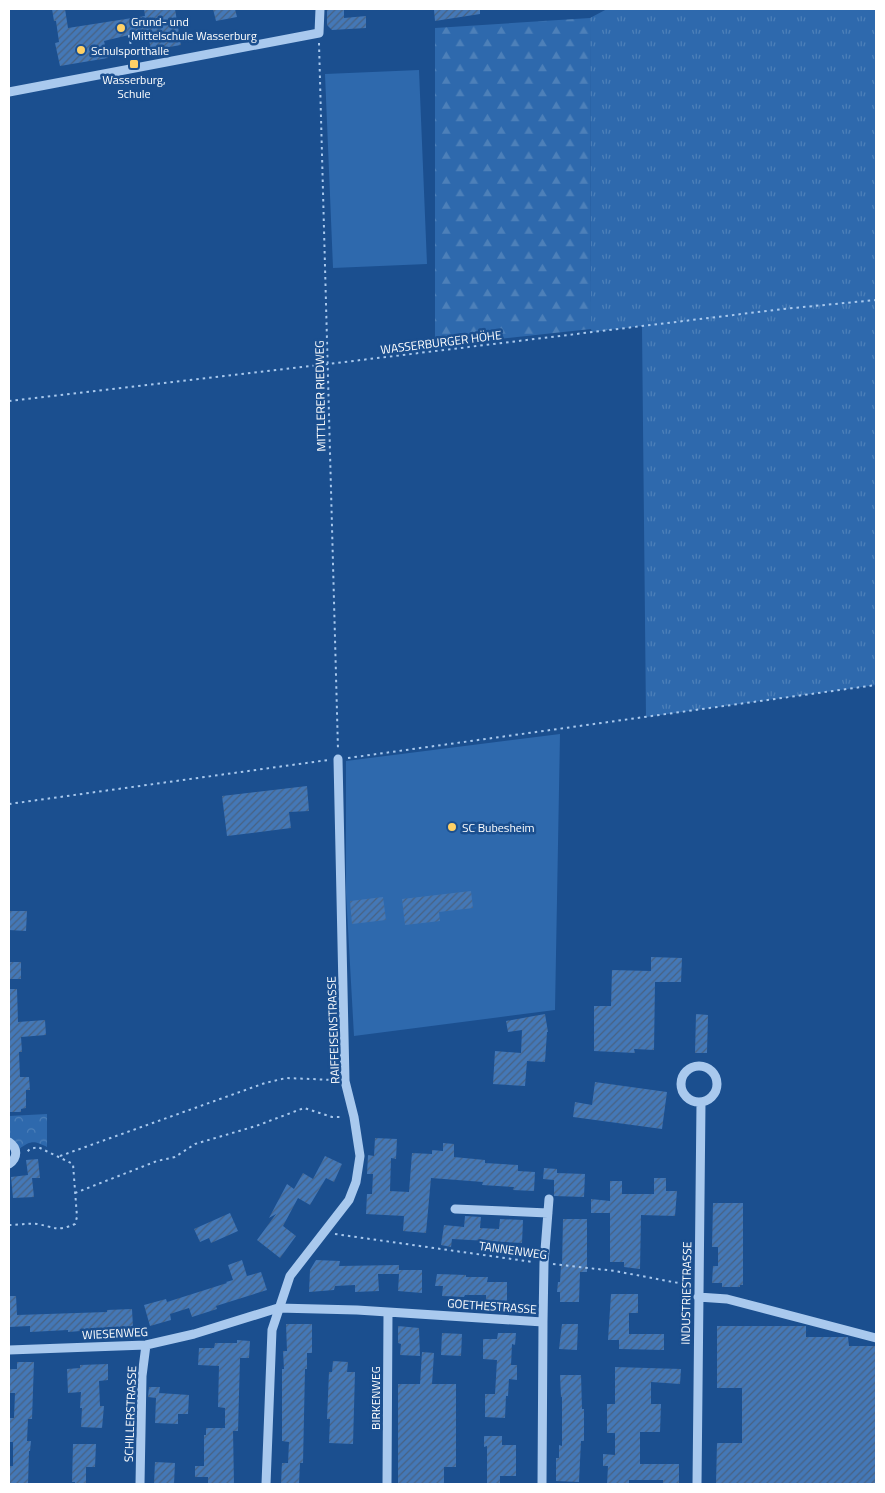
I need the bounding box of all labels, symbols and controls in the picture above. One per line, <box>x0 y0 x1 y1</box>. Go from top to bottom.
place label: Grund- und Mittelschule Wasserburg <box>131 12 257 45</box>
marker: Grund- und Mittelschule Wasserburg <box>115 22 127 34</box>
place label: Schulsporthalle <box>91 41 169 60</box>
marker: Schulsporthalle <box>75 44 87 56</box>
marker: Wasserburg, Schule <box>128 58 140 70</box>
place label: Wasserburg, Schule <box>102 70 166 103</box>
street label: WASSERBURGER HÖHE <box>379 325 503 359</box>
street label: MITTLERER RIEDWEG <box>310 340 330 452</box>
place label: SC Bubesheim <box>462 818 535 837</box>
marker: SC Bubesheim <box>446 821 458 833</box>
street label: RAIFFEISENSTRASSE <box>322 975 344 1084</box>
street label: TANNENWEG <box>478 1236 548 1264</box>
street label: INDUSTRIESTRASSE <box>676 1241 696 1345</box>
street label: GOETHESTRASSE <box>447 1293 538 1319</box>
street label: WIESENWEG <box>82 1322 148 1344</box>
street label: SCHILLERSTRASSE <box>119 1365 141 1463</box>
street label: BIRKENWEG <box>366 1366 385 1430</box>

